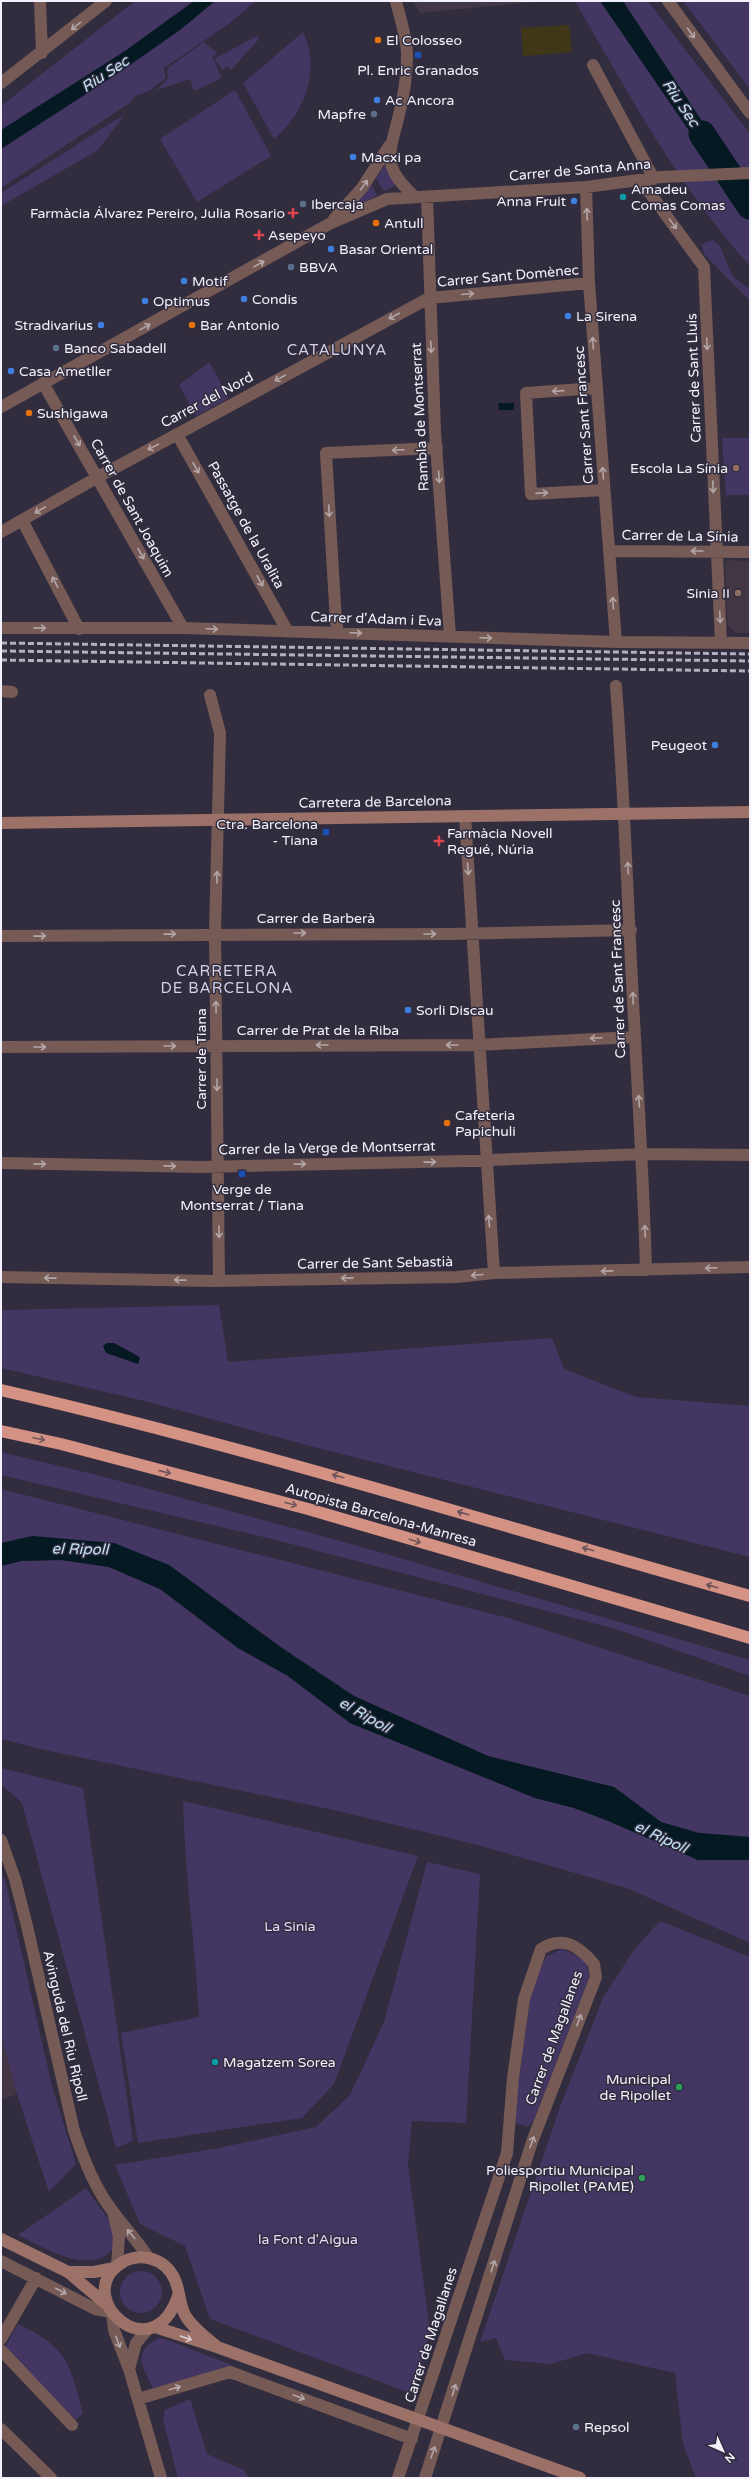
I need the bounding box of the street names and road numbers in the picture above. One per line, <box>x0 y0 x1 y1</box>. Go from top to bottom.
street label: Carrer de Santa Anna <box>508 155 652 185</box>
street label: Carrer Sant Domènec <box>436 261 580 291</box>
street label: Carrer de Sant Lluís <box>683 313 705 443</box>
street label: Rambla de Montserrat <box>408 342 432 492</box>
street label: Carrer Sant Francesc <box>571 345 597 485</box>
street label: Carrer del Nord <box>158 368 256 432</box>
street label: Carrer de Sant Joaquim <box>87 436 177 580</box>
street label: Passatge de la Uralita <box>204 458 288 592</box>
street label: Carrer de La Sínia <box>621 526 739 546</box>
street label: Carrer d'Adam i Eva <box>310 608 442 630</box>
street label: Carretera de Barcelona <box>298 792 452 812</box>
street label: Carrer de Sant Francesc <box>607 899 629 1059</box>
street label: Carrer de Barberà <box>257 910 375 927</box>
street label: Carrer de Tiana <box>193 1008 210 1110</box>
street label: Carrer de Prat de la Riba <box>237 1022 399 1039</box>
street label: Carrer de la Verge de Montserrat <box>218 1138 436 1158</box>
street label: Carrer de Sant Sebastià <box>297 1253 453 1273</box>
street label: Autopista Barcelona-Manresa <box>283 1480 479 1550</box>
street label: Avinguda del Riu Ripoll <box>39 1949 91 2103</box>
street label: Carrer de Magallanes <box>522 1968 586 2107</box>
street label: Carrer de Magallanes <box>401 2265 461 2405</box>

